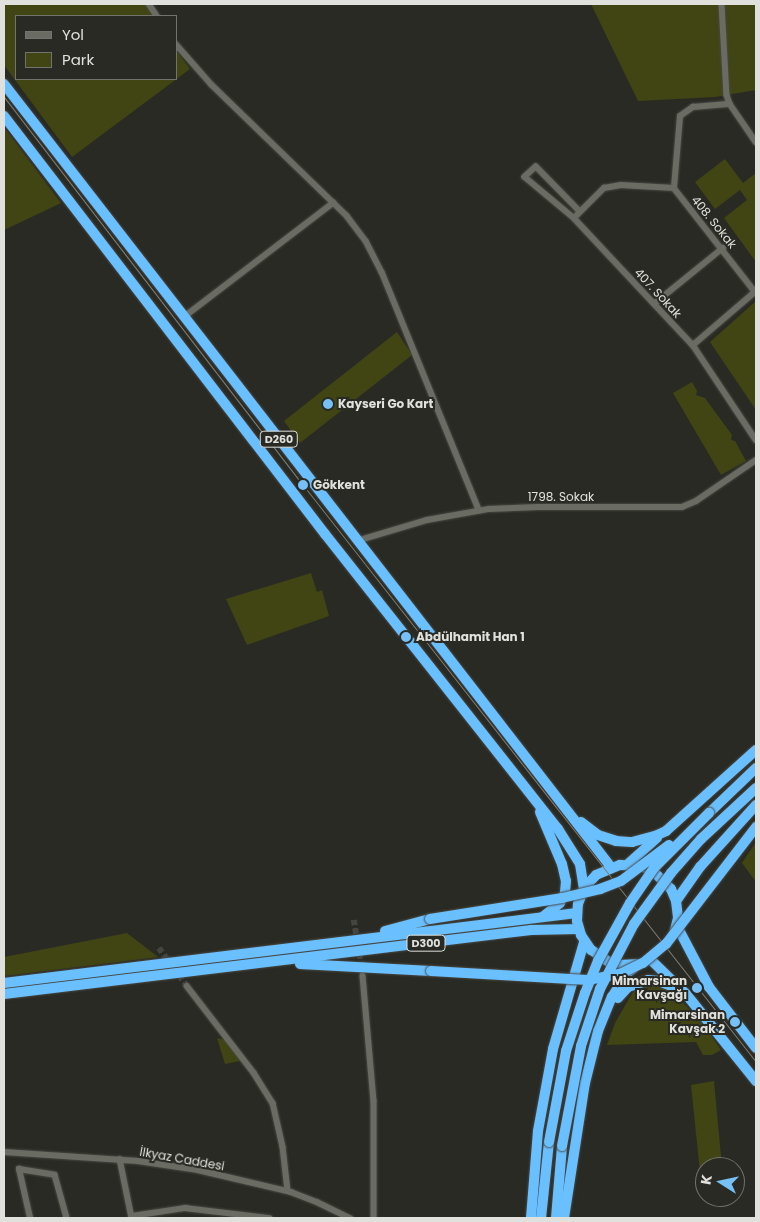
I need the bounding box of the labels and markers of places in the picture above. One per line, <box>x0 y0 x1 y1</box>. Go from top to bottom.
place label: Kayseri Go Kart <box>338 397 433 411</box>
marker: Kayseri Go Kart <box>322 398 334 410</box>
place label: Gökkent <box>313 478 365 492</box>
marker: Gökkent <box>297 479 309 491</box>
place label: Abdülhamit Han 1 <box>416 630 525 644</box>
marker: Abdülhamit Han 1 <box>400 631 412 643</box>
place label: Mimarsinan Kavşağı <box>612 974 687 1002</box>
marker: Mimarsinan Kavşağı <box>691 982 703 994</box>
place label: Mimarsinan Kavşak 2 <box>650 1008 725 1036</box>
marker: Mimarsinan Kavşak 2 <box>729 1016 741 1028</box>

